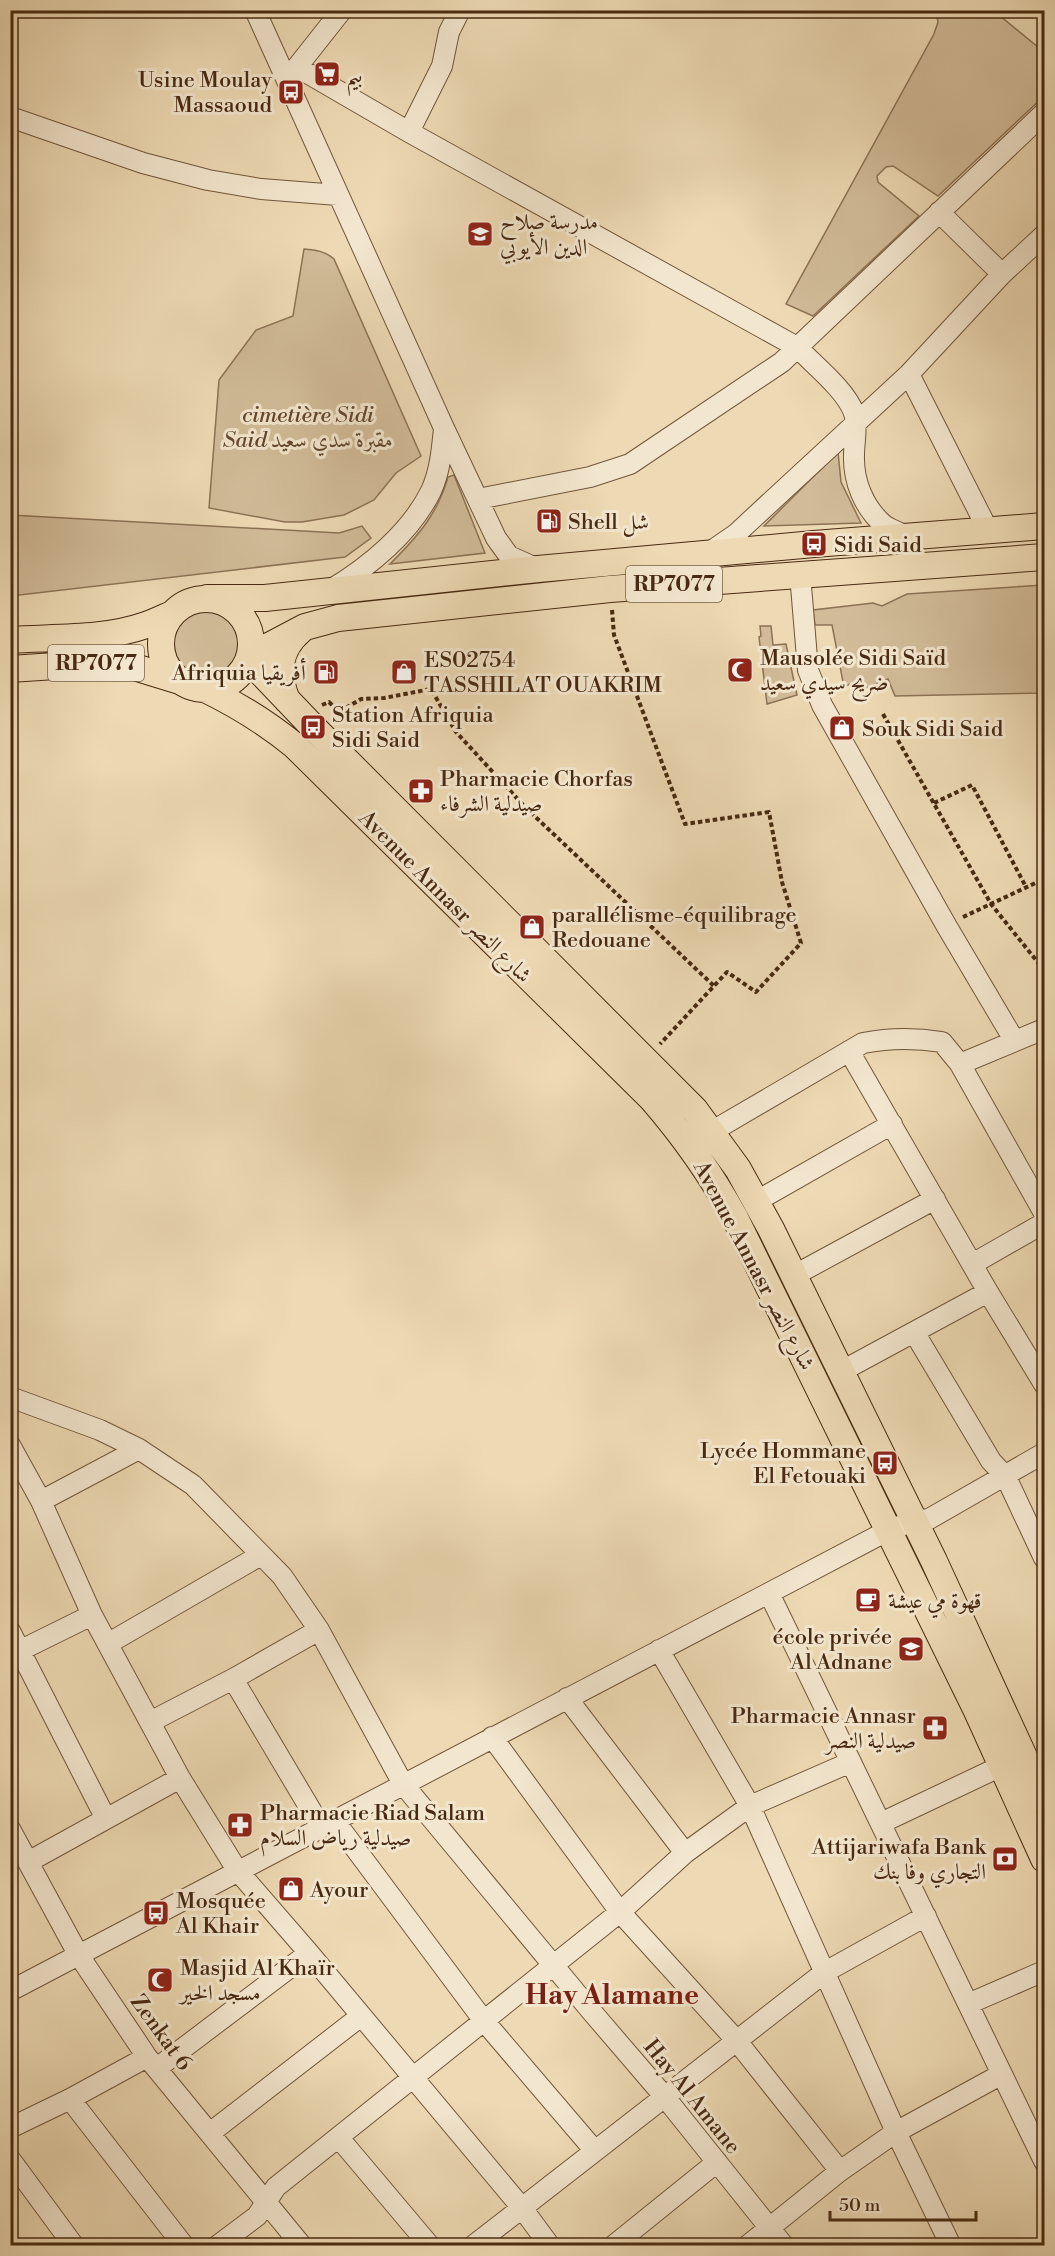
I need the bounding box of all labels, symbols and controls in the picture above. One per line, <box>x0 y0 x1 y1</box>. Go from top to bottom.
supermarket icon: بيم <box>312 59 342 89</box>
place label: بيم <box>346 62 363 96</box>
place label: Usine Moulay Massaoud <box>138 67 272 119</box>
bus stop icon: Usine Moulay Massaoud <box>276 77 306 107</box>
place label: مدرسة صلاح الدين الأيوبي <box>500 209 598 265</box>
school or university icon: مدرسة صلاح الدين الأيوبي <box>465 219 495 249</box>
park label: cimetière Sidi Said مقبرة سدي سعيد <box>223 402 393 457</box>
fuel station icon: Shell شل <box>534 506 564 536</box>
place label: Shell شل <box>568 509 649 537</box>
bus stop icon: Sidi Said <box>799 529 829 559</box>
place label: Sidi Said <box>834 532 922 559</box>
road number: RP7077 <box>626 566 722 602</box>
road number: RP7077 <box>48 645 144 681</box>
place label: Mausolée Sidi Saïd ضريح سيدي سعيد <box>760 645 947 702</box>
place label: ES02754 TASSHILAT OUAKRIM <box>424 647 663 699</box>
mosque icon: Mausolée Sidi Saïd ضريح سيدي سعيد <box>725 655 755 685</box>
place label: Afriquia أفريقيا <box>171 657 307 687</box>
fuel station icon: Afriquia أفريقيا <box>311 657 341 687</box>
shop icon: ES02754 TASSHILAT OUAKRIM <box>389 657 419 687</box>
place label: Station Afriquia Sidi Said <box>332 702 495 754</box>
bus stop icon: Station Afriquia Sidi Said <box>298 712 328 742</box>
shop icon: Souk Sidi Said <box>827 713 857 743</box>
place label: Souk Sidi Said <box>862 716 1004 743</box>
place label: Pharmacie Chorfas صيدلية الشرفاء <box>440 766 633 818</box>
pharmacy icon: Pharmacie Chorfas صيدلية الشرفاء <box>406 776 436 806</box>
street label: Avenue Annasr شارع النصر <box>349 804 537 992</box>
place label: parallélisme-équilibrage Redouane <box>552 902 797 954</box>
shop icon: parallélisme-équilibrage Redouane <box>517 912 547 942</box>
street label: Avenue Annasr شارع النصر <box>683 1155 820 1377</box>
place label: Lycée Hommane El Fetouaki <box>700 1438 866 1490</box>
bus stop icon: Lycée Hommane El Fetouaki <box>870 1448 900 1478</box>
cafe icon: قهوة مي عيشة <box>853 1585 883 1615</box>
place label: قهوة مي عيشة <box>888 1588 982 1619</box>
place label: école privée Al Adnane <box>773 1624 892 1676</box>
school or university icon: école privée Al Adnane <box>896 1634 926 1664</box>
place label: Pharmacie Annasr صيدلية النصر <box>731 1703 916 1755</box>
pharmacy icon: Pharmacie Annasr صيدلية النصر <box>920 1713 950 1743</box>
place label: Pharmacie Riad Salam صيدلية رياض السلام <box>260 1800 485 1857</box>
pharmacy icon: Pharmacie Riad Salam صيدلية رياض السلام <box>225 1810 255 1840</box>
place label: Attijariwafa Bank التجاري وفا بنك <box>811 1834 988 1889</box>
bank icon: Attijariwafa Bank التجاري وفا بنك <box>990 1844 1020 1874</box>
shop icon: Ayour <box>276 1874 306 1904</box>
place label: Ayour <box>309 1877 369 1904</box>
place label: Mosquée Al Khair <box>175 1888 266 1940</box>
bus stop icon: Mosquée Al Khair <box>141 1898 171 1928</box>
place label: Masjid Al Khaïr مسجد الخير <box>178 1955 335 2007</box>
mosque icon: Masjid Al Khaïr مسجد الخير <box>145 1965 175 1995</box>
district label: Hay Alamane <box>525 1978 699 2013</box>
street label: Zenkat 6 <box>124 1990 197 2076</box>
street label: Hay Al Amane <box>637 2034 746 2160</box>
scale bar <box>830 2184 976 2222</box>
text: 50 m <box>839 2194 881 2217</box>

